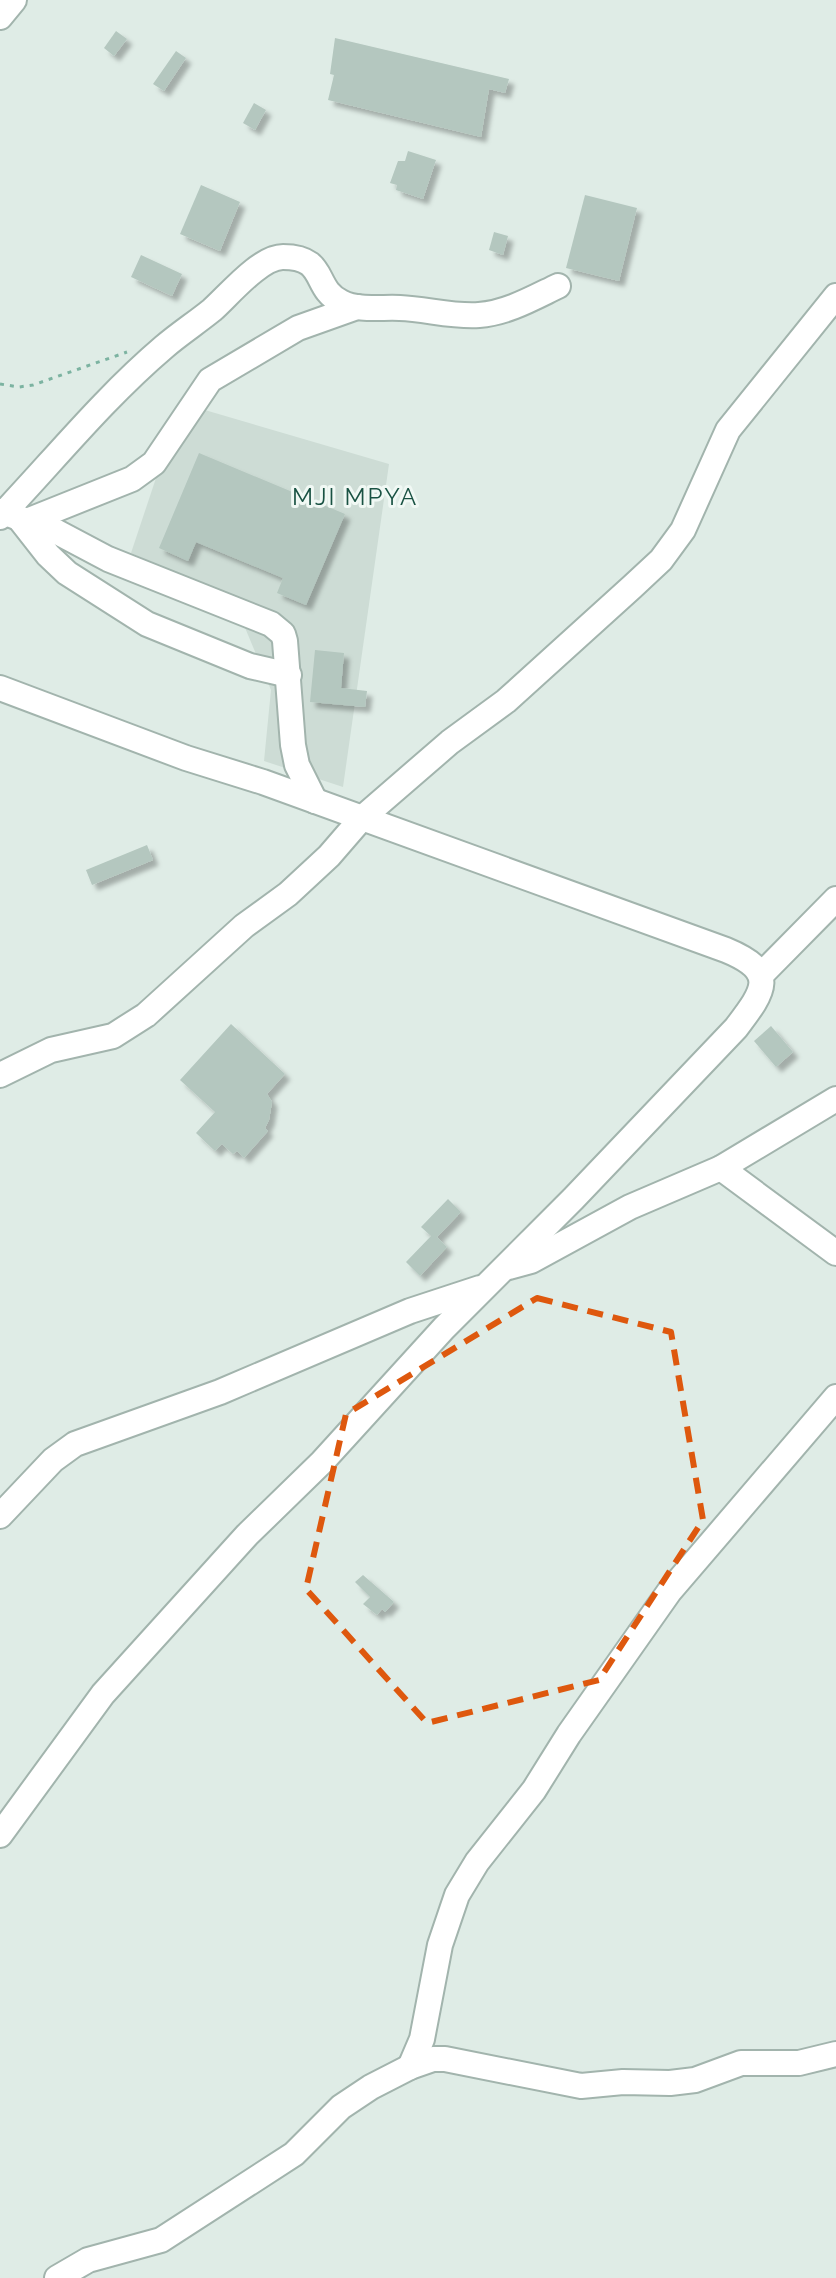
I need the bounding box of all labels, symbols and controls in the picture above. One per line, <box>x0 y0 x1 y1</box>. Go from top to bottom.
district label: MJI MPYA <box>292 482 418 511</box>

